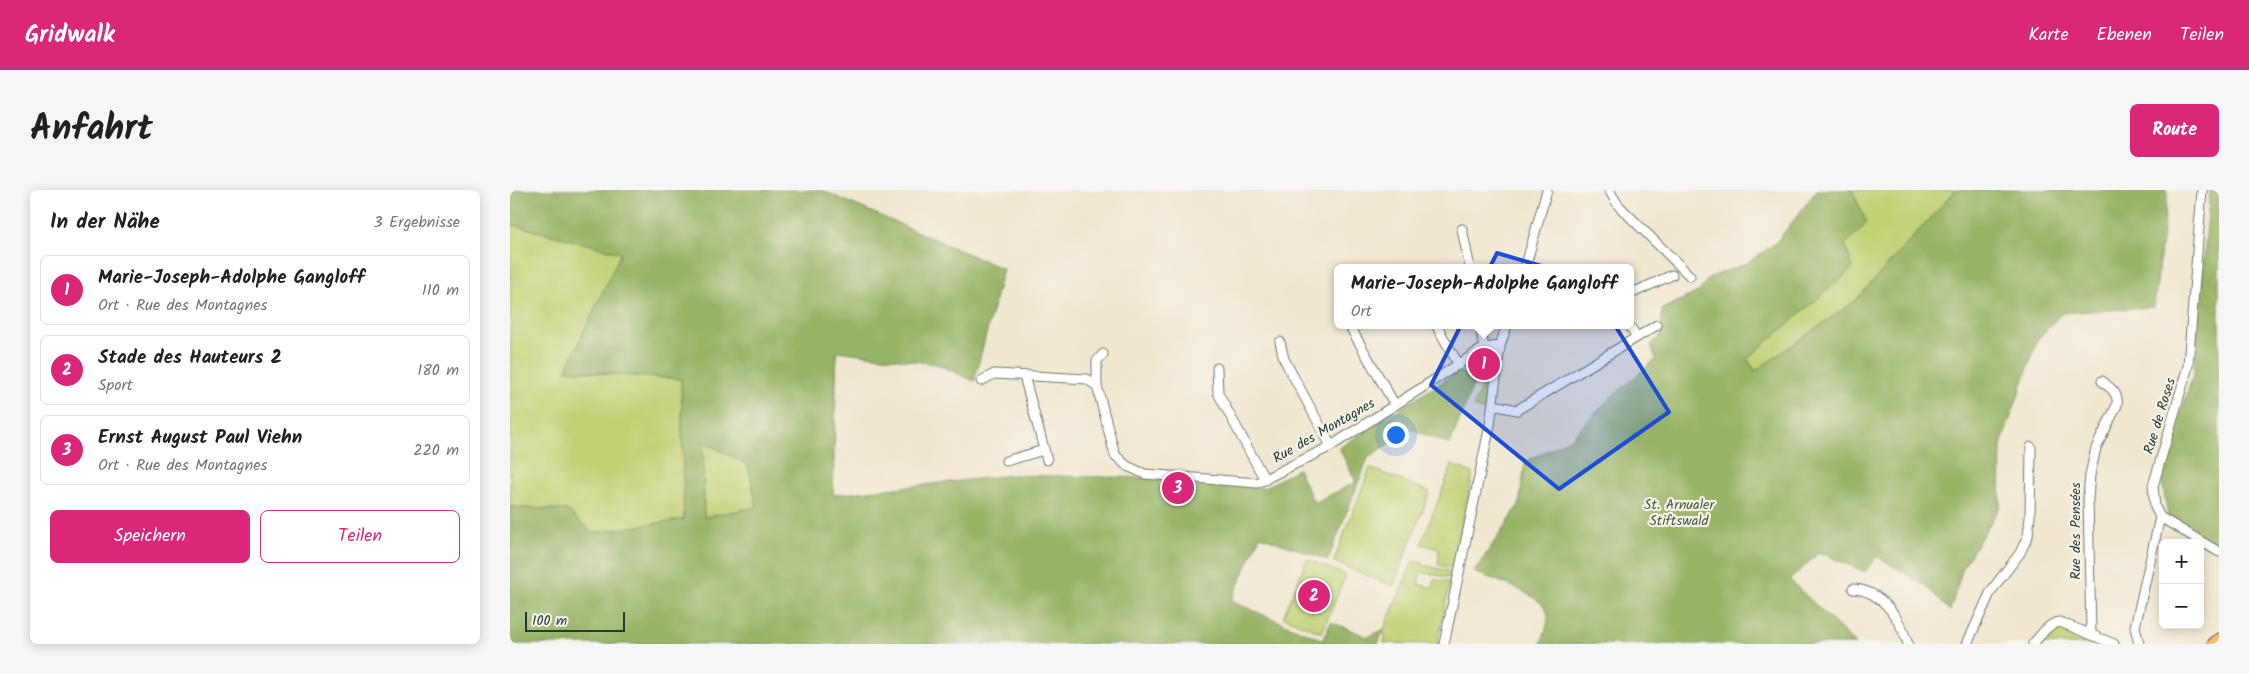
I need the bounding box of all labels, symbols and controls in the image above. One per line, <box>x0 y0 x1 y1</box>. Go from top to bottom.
text: Gridwalk <box>25 16 115 55</box>
text: Karte <box>2028 21 2069 50</box>
text: Ebenen <box>2097 21 2152 50</box>
text: Teilen <box>2180 21 2224 50</box>
text: Anfahrt <box>30 102 153 158</box>
button: Route <box>2130 104 2219 157</box>
text: In der Nähe <box>50 206 160 239</box>
text: 3 Ergebnisse <box>373 210 460 235</box>
text: Marie-Joseph-Adolphe Gangloff <box>98 263 365 293</box>
popup <box>1334 264 1634 329</box>
text: Marie-Joseph-Adolphe Gangloff <box>1351 269 1617 299</box>
text: 1 <box>65 278 69 303</box>
text: 110 m <box>422 278 459 303</box>
text: Ort · Rue des Montagnes <box>98 293 267 318</box>
text: Ort <box>1351 299 1372 324</box>
text: Stade des Hauteurs 2 <box>98 343 282 373</box>
pin: 1 <box>1468 345 1500 383</box>
text: 2 <box>62 358 72 383</box>
text: 180 m <box>417 358 459 383</box>
text: Sport <box>98 373 133 398</box>
street label: Rue de Roses <box>2138 375 2182 457</box>
street label: Rue des Montagnes <box>1269 393 1379 469</box>
your location <box>1383 422 1409 448</box>
text: Ernst August Paul Viehn <box>98 423 302 453</box>
text: 3 <box>63 438 71 463</box>
text: 220 m <box>413 438 459 463</box>
text: Ort · Rue des Montagnes <box>98 453 267 478</box>
pin: 3 <box>1162 469 1194 507</box>
street label: Rue des Pensées <box>2065 482 2087 580</box>
park label: St. Arnualer Stiftswald <box>1644 494 1715 532</box>
button: Speichern <box>50 510 250 563</box>
button: Teilen <box>260 510 460 563</box>
map controls <box>2159 539 2204 629</box>
button: + <box>2159 539 2204 584</box>
pin: 2 <box>1298 577 1330 615</box>
button: − <box>2159 584 2204 629</box>
scale bar <box>525 609 625 632</box>
text: 100 m <box>532 610 567 632</box>

